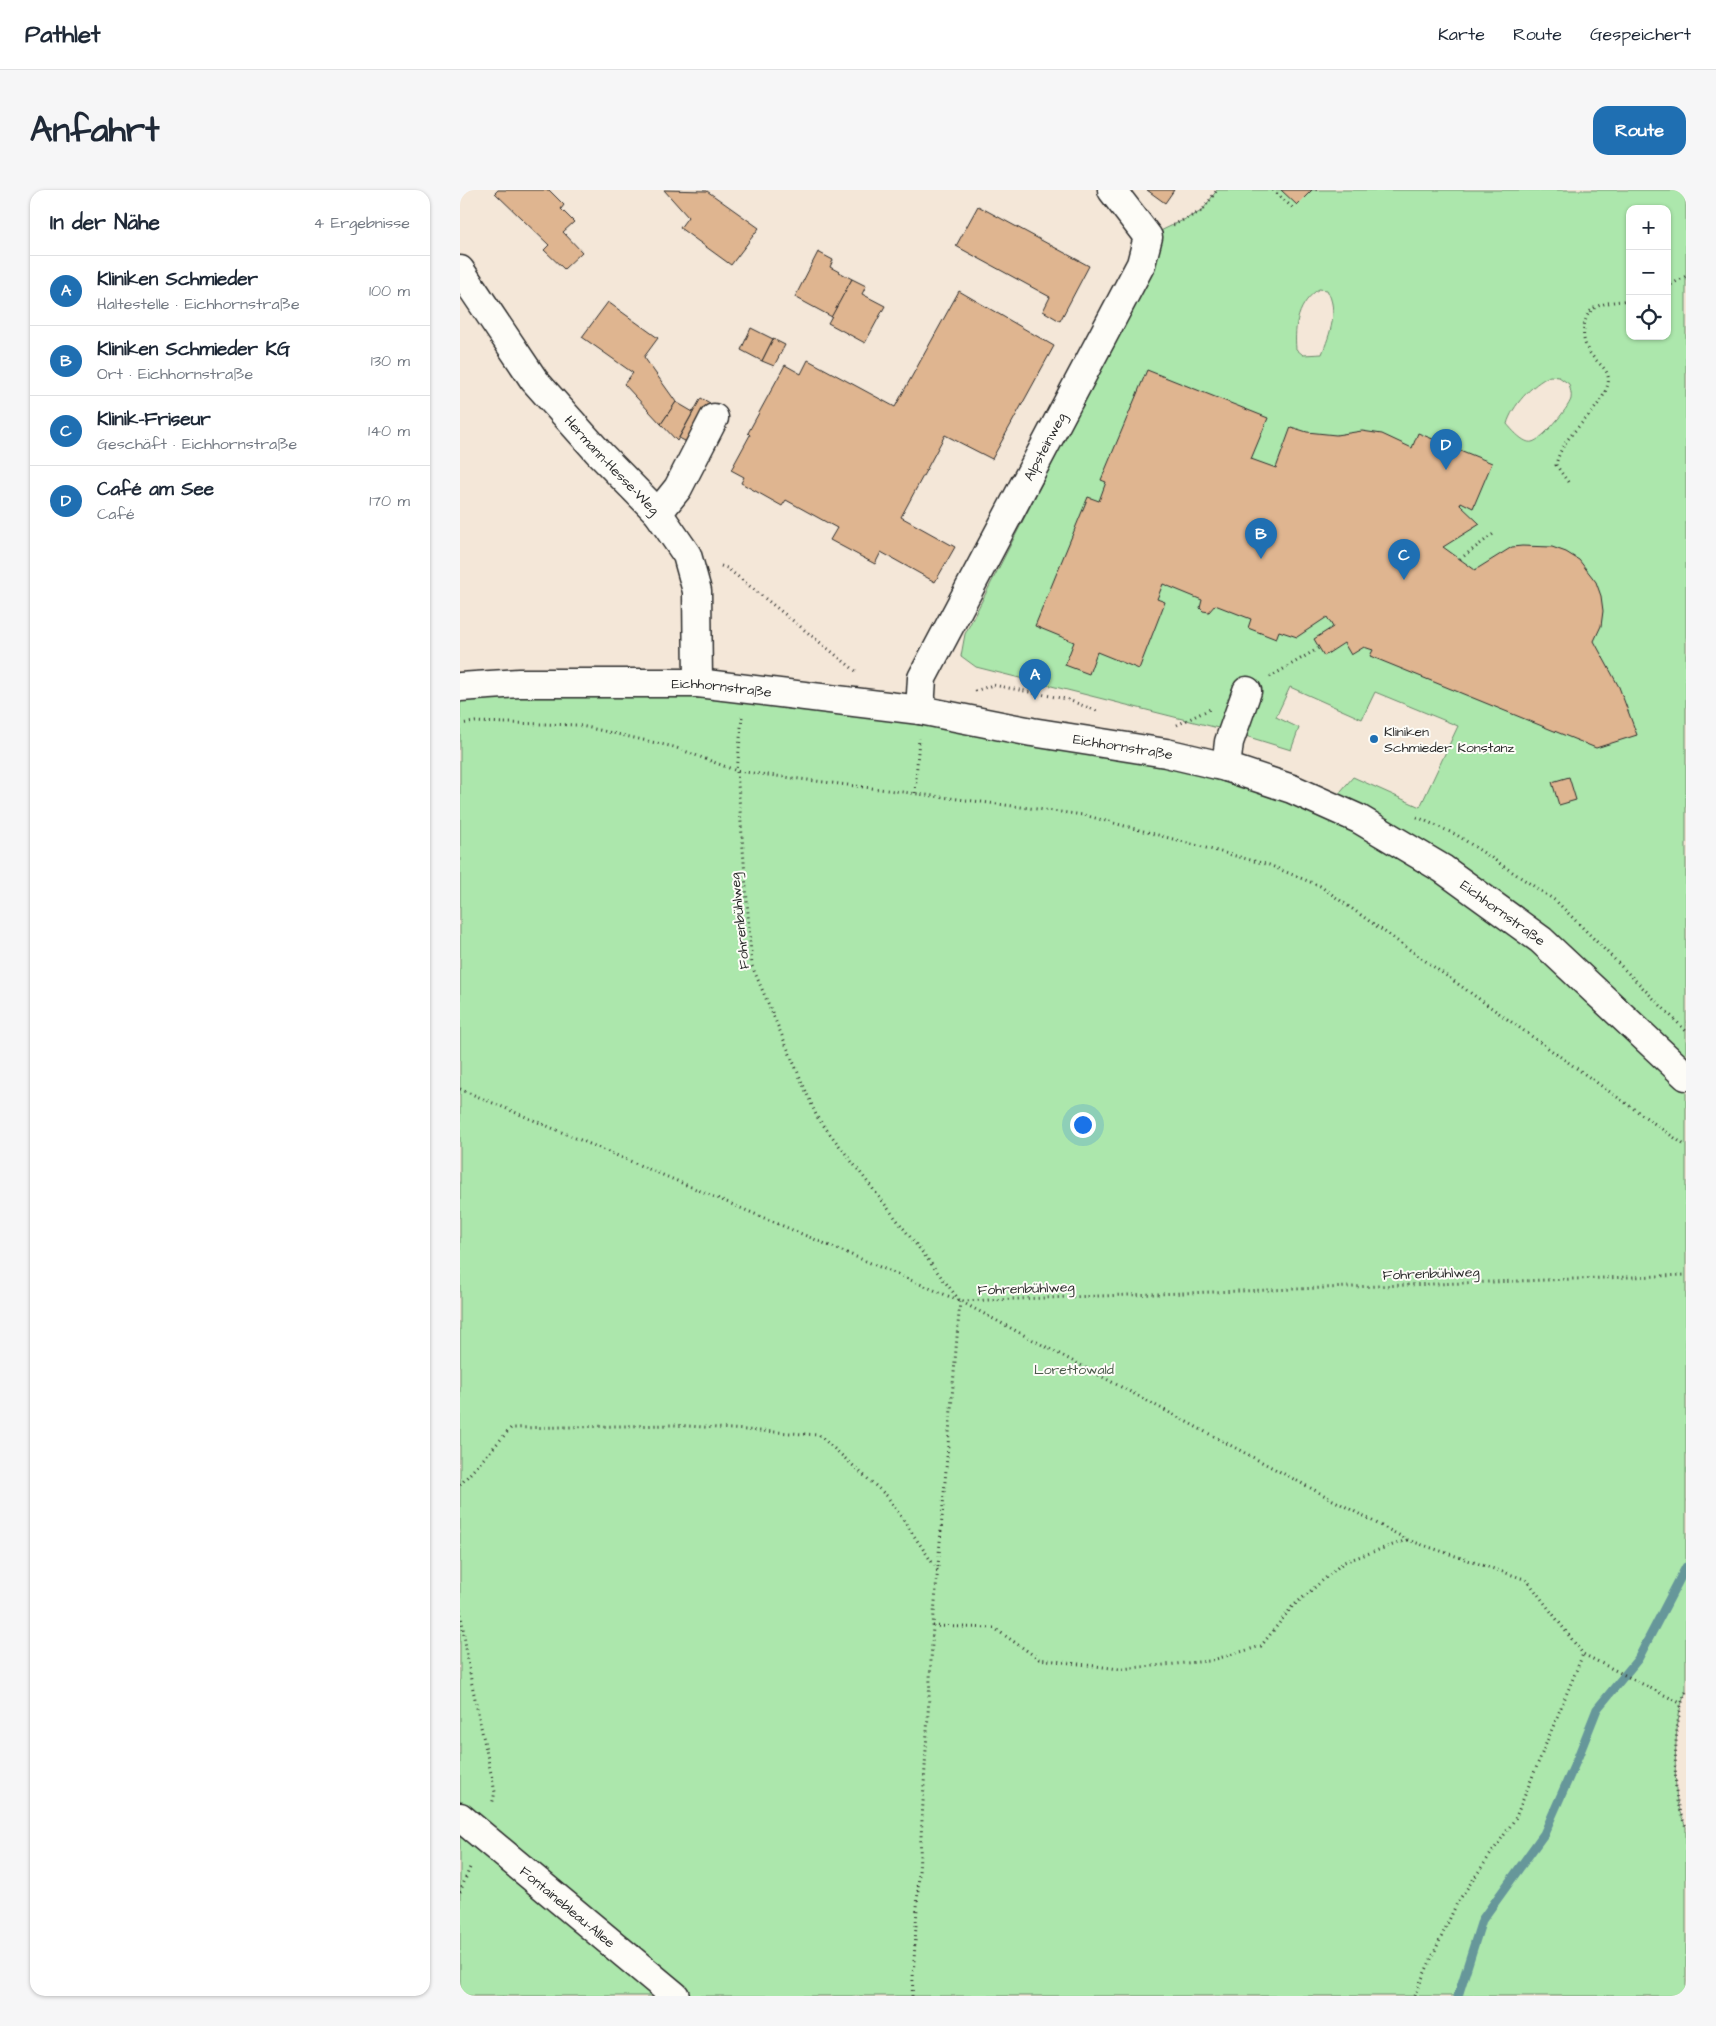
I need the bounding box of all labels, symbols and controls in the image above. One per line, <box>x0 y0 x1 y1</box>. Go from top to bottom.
text: Pathlet <box>25 18 101 52</box>
text: Karte <box>1438 22 1485 47</box>
text: Route <box>1513 22 1562 47</box>
text: Gespeichert <box>1590 22 1691 47</box>
text: Anfahrt <box>30 106 159 155</box>
button: Route <box>1593 106 1686 155</box>
map controls <box>1626 205 1671 340</box>
button: + <box>1626 205 1671 250</box>
text: In der Nähe <box>50 208 160 237</box>
text: 4 Ergebnisse <box>313 212 410 234</box>
button: − <box>1626 250 1671 295</box>
text: Kliniken Schmieder <box>97 266 258 293</box>
text: A <box>61 280 71 302</box>
text: 100 m <box>369 280 410 302</box>
text: Haltestelle · Eichhornstraße <box>97 293 300 315</box>
button: locate <box>1626 295 1671 340</box>
text: Kliniken Schmieder KG <box>97 336 290 363</box>
text: B <box>60 350 72 372</box>
text: 130 m <box>371 350 410 372</box>
text: Ort · Eichhornstraße <box>97 363 253 385</box>
text: Klinik-Friseur <box>97 406 211 433</box>
street label: Alpsteinweg <box>1019 409 1072 485</box>
street label: Hermann-Hesse-Weg <box>559 412 663 520</box>
text: C <box>60 420 72 442</box>
text: 140 m <box>368 420 410 442</box>
pin: D <box>1430 429 1462 470</box>
text: Geschäft · Eichhornstraße <box>97 433 297 455</box>
text: Café am See <box>97 476 214 503</box>
text: D <box>61 490 71 512</box>
text: 170 m <box>369 490 410 512</box>
text: Café <box>97 503 135 525</box>
pin: B <box>1245 518 1277 559</box>
pin: C <box>1388 539 1420 580</box>
pin: A <box>1019 659 1051 700</box>
street label: Eichhornstraße <box>671 674 773 703</box>
place label: Kliniken Schmieder Konstanz <box>1384 722 1515 758</box>
street label: Eichhornstraße <box>1071 730 1175 765</box>
marker: Kliniken Schmieder Konstanz <box>1368 733 1380 745</box>
street label: Fohrenbühlweg <box>725 872 755 970</box>
street label: Eichhornstraße <box>1456 876 1549 951</box>
your location <box>1070 1112 1096 1138</box>
street label: Fohrenbühlweg <box>1382 1262 1480 1286</box>
street label: Fohrenbühlweg <box>977 1277 1075 1301</box>
park label: Lorettowald <box>1034 1360 1114 1380</box>
street label: Fontainebleau-Allee <box>515 1862 619 1953</box>

